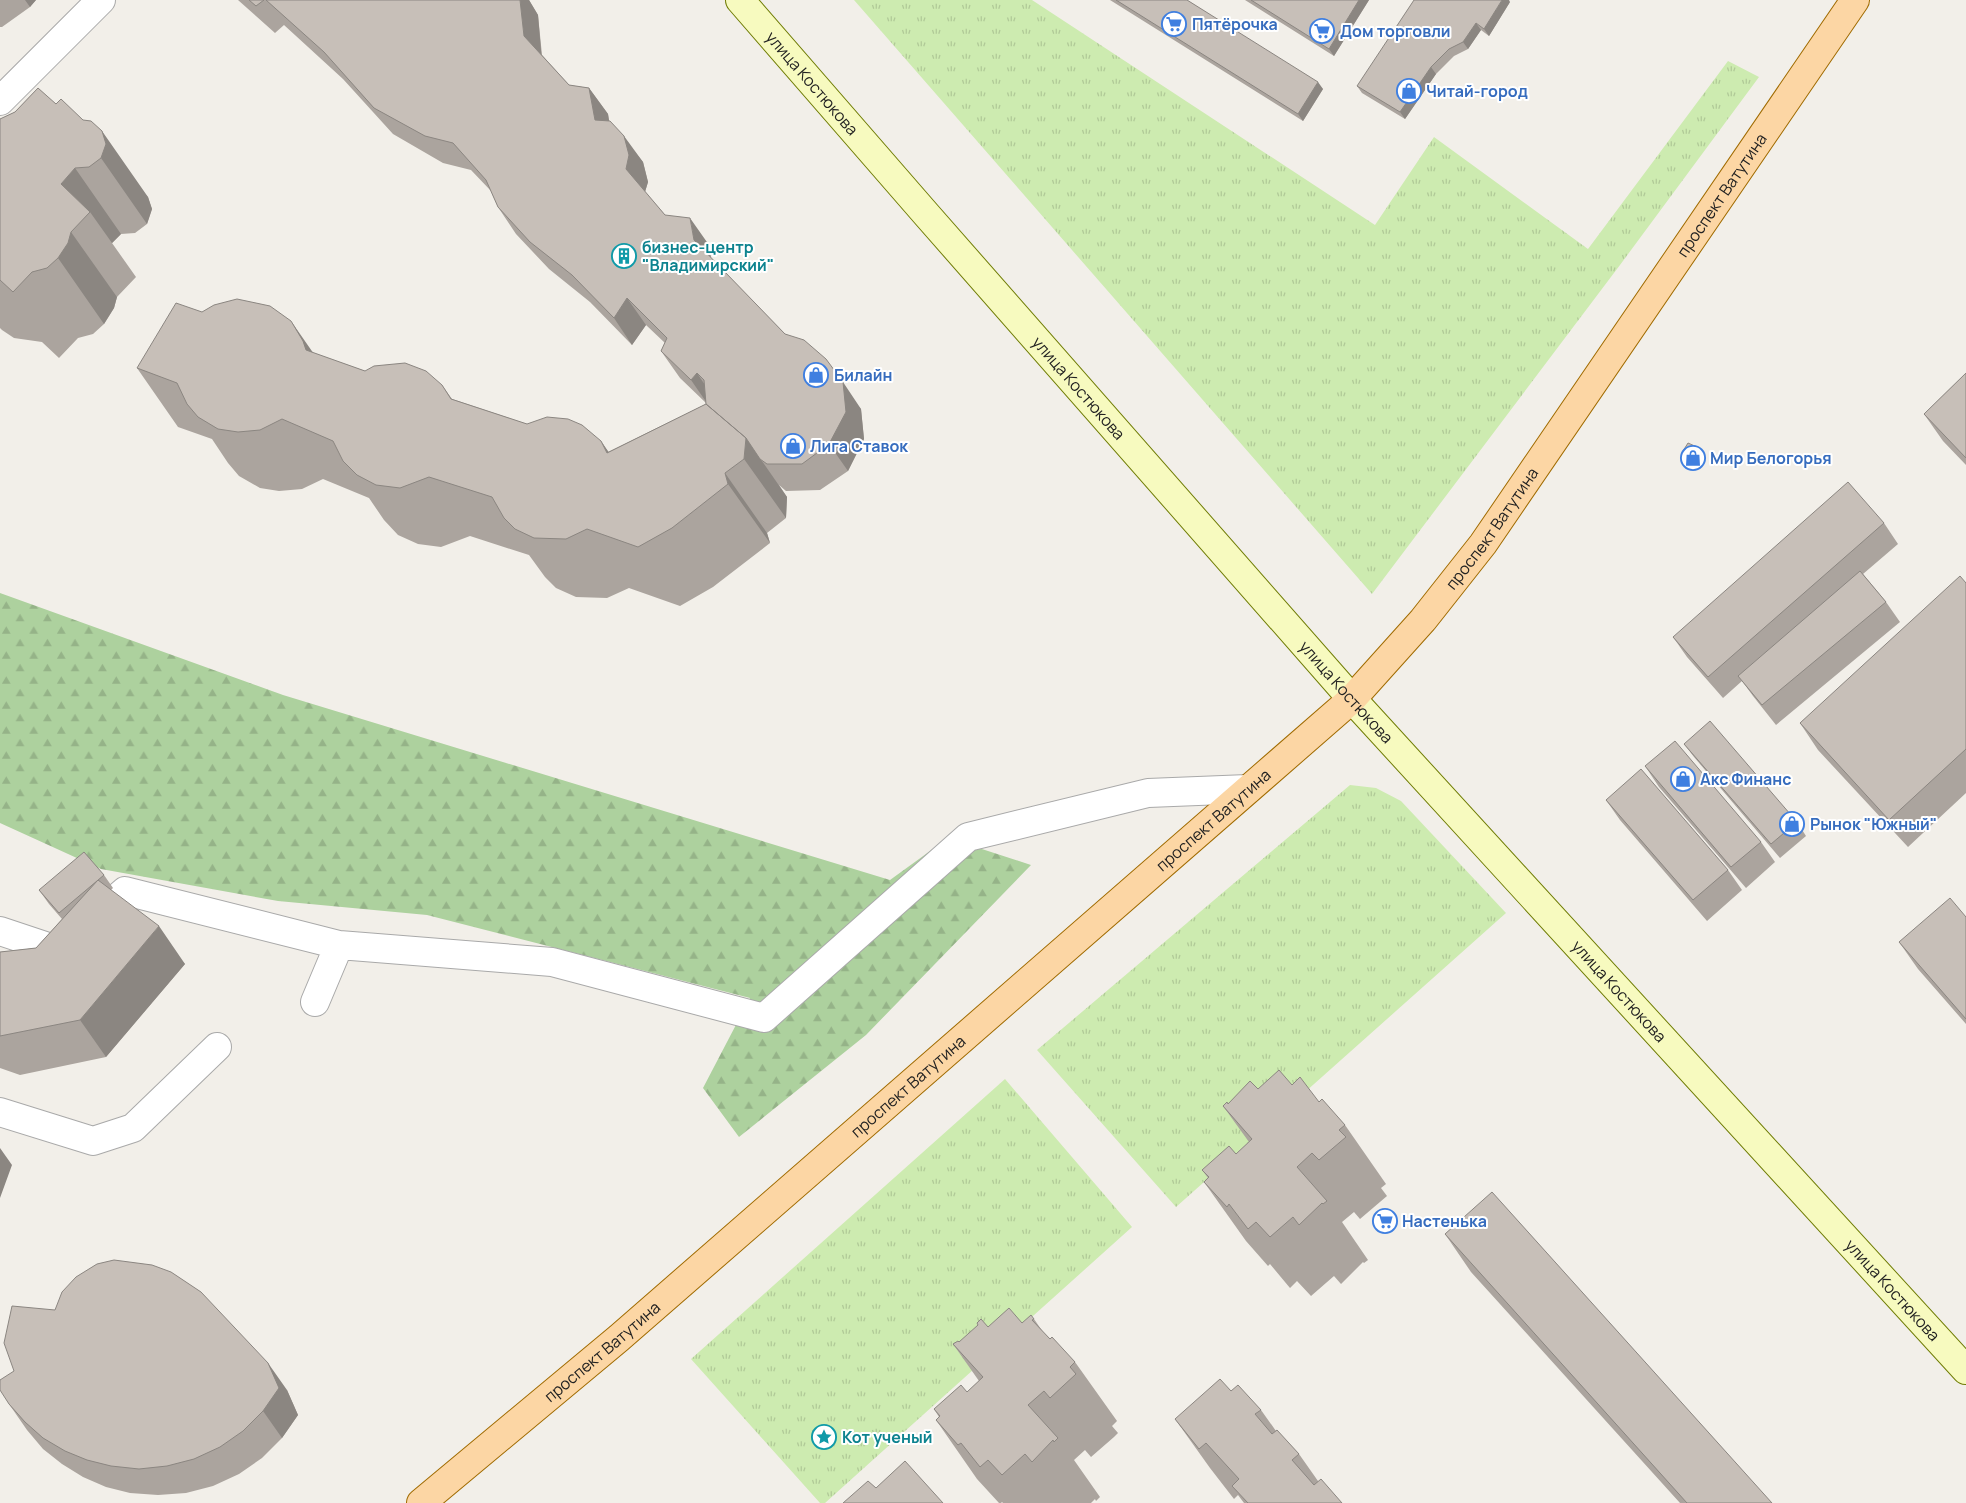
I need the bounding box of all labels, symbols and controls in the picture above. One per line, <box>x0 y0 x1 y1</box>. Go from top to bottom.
supermarket icon: Пятёрочка <box>1161 11 1187 37</box>
place label: Пятёрочка <box>1192 13 1278 35</box>
supermarket icon: Дом торговли <box>1309 18 1335 44</box>
place label: Дом торговли <box>1340 20 1451 42</box>
street label: улица Костюкова <box>761 26 863 140</box>
shop icon: Читай-город <box>1396 78 1422 104</box>
place label: Читай-город <box>1426 80 1528 102</box>
street label: проспект Ватутина <box>1672 129 1772 261</box>
place label: бизнес-центр "Владимирский" <box>642 236 774 276</box>
building icon: бизнес-центр "Владимирский" <box>611 243 637 269</box>
street label: улица Костюкова <box>1027 331 1130 444</box>
shop icon: Билайн <box>803 362 829 388</box>
place label: Билайн <box>834 364 893 386</box>
shop icon: Лига Ставок <box>780 433 806 459</box>
place label: Лига Ставок <box>810 435 908 457</box>
shop icon: Мир Белогорья <box>1680 445 1706 471</box>
place label: Мир Белогорья <box>1710 447 1832 469</box>
street label: проспект Ватутина <box>1440 463 1543 594</box>
street label: улица Костюкова <box>1295 636 1398 748</box>
street label: проспект Ватутина <box>1151 764 1275 876</box>
shop icon: Акс Финанс <box>1670 766 1696 792</box>
place label: Акс Финанс <box>1700 768 1791 790</box>
shop icon: Рынок "Южный" <box>1779 811 1805 837</box>
place label: Рынок "Южный" <box>1810 813 1937 835</box>
street label: улица Костюкова <box>1567 935 1672 1047</box>
street label: проспект Ватутина <box>846 1030 970 1142</box>
supermarket icon: Настенька <box>1372 1208 1398 1234</box>
place label: Настенька <box>1402 1210 1487 1232</box>
street label: улица Костюкова <box>1840 1234 1945 1346</box>
street label: проспект Ватутина <box>539 1296 665 1407</box>
place icon: Кот ученый <box>811 1424 837 1450</box>
place label: Кот ученый <box>842 1426 932 1448</box>

